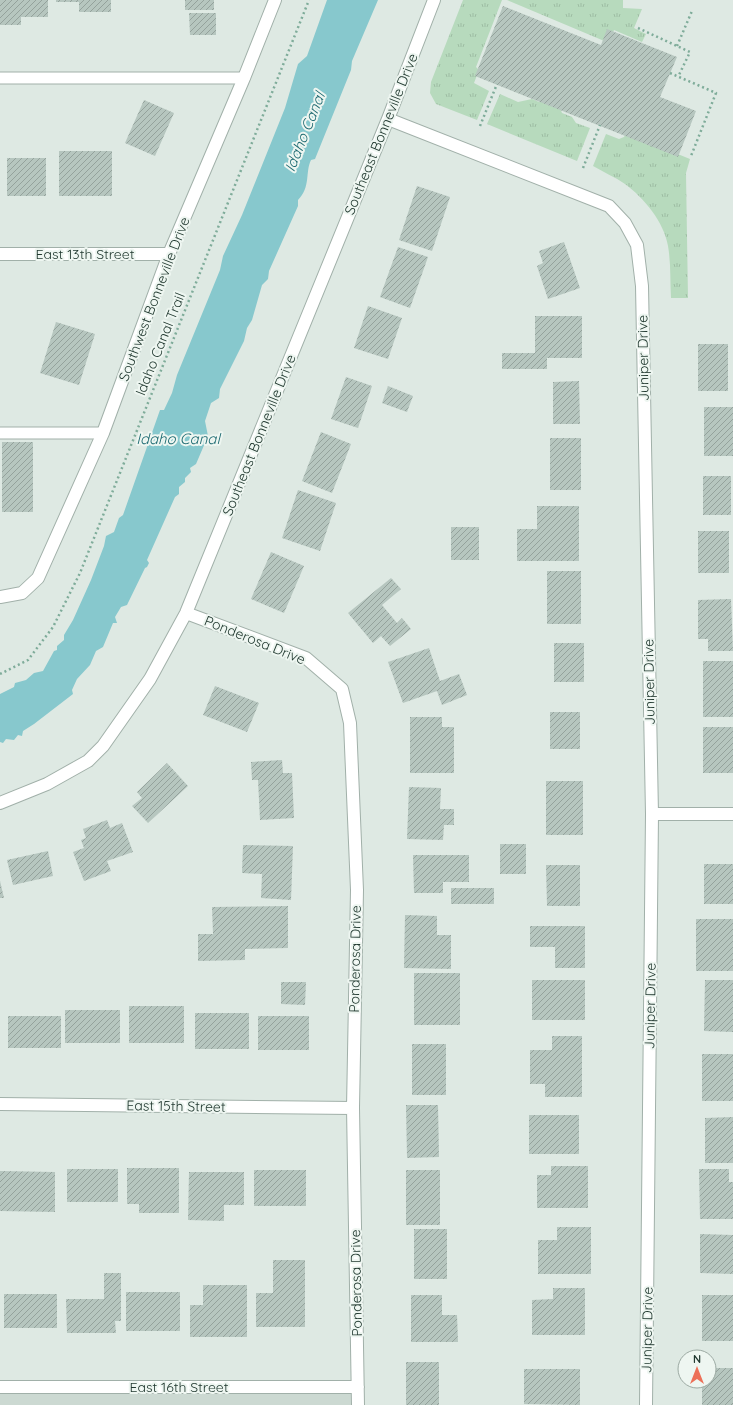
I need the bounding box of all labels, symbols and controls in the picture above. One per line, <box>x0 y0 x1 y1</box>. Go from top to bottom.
street label: Southeast Bonneville Drive <box>340 51 422 217</box>
water label: Idaho Canal <box>280 88 330 174</box>
street label: Southwest Bonneville Drive <box>114 214 194 384</box>
street label: East 13th Street <box>36 245 135 263</box>
street label: Idaho Canal Trail <box>131 290 189 398</box>
street label: Juniper Drive <box>633 315 653 401</box>
street label: Southeast Bonneville Drive <box>218 352 300 518</box>
water label: Idaho Canal <box>136 429 221 448</box>
street label: Ponderosa Drive <box>202 612 308 668</box>
street label: Juniper Drive <box>639 639 659 725</box>
street label: Ponderosa Drive <box>345 905 365 1013</box>
street label: Juniper Drive <box>640 963 660 1049</box>
street label: East 15th Street <box>126 1096 226 1116</box>
street label: Ponderosa Drive <box>346 1229 366 1337</box>
street label: Juniper Drive <box>637 1287 657 1373</box>
north arrow <box>677 1349 717 1389</box>
text: N <box>693 1352 701 1366</box>
street label: East 16th Street <box>129 1378 229 1396</box>

